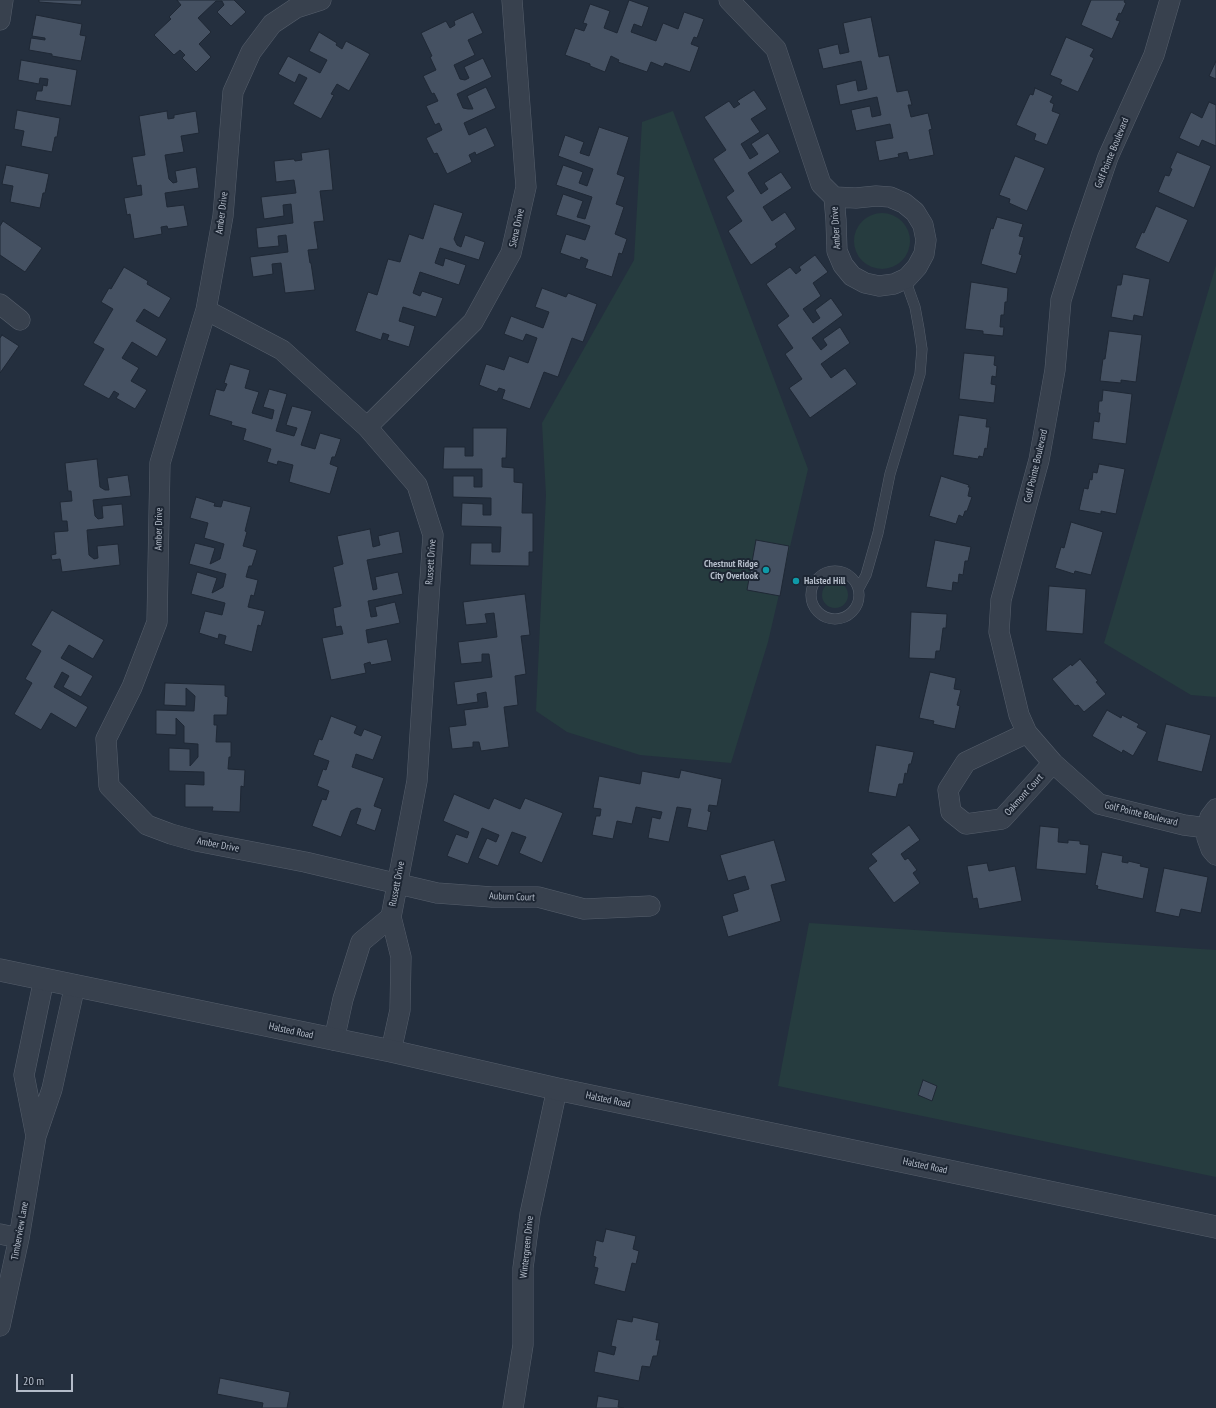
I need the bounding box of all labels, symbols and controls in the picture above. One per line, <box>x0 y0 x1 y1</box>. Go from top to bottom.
street label: Golf Pointe Boulevard <box>1092 116 1132 190</box>
street label: Amber Drive <box>213 191 231 235</box>
street label: Amber Drive <box>829 206 843 250</box>
street label: Siena Drive <box>507 208 527 248</box>
street label: Golf Pointe Boulevard <box>1022 428 1050 504</box>
street label: Amber Drive <box>153 508 165 550</box>
street label: Russett Drive <box>423 539 439 585</box>
place label: Chestnut Ridge City Overlook <box>704 558 758 582</box>
marker: Chestnut Ridge City Overlook <box>761 565 771 575</box>
place label: Halsted Hill <box>804 575 846 587</box>
marker: Halsted Hill <box>791 576 801 586</box>
street label: Oakmont Court <box>1002 772 1046 818</box>
street label: Golf Pointe Boulevard <box>1103 799 1179 829</box>
street label: Amber Drive <box>196 835 240 855</box>
street label: Russett Drive <box>387 860 407 908</box>
street label: Auburn Court <box>489 890 535 904</box>
street label: Halsted Road <box>268 1020 314 1042</box>
street label: Halsted Road <box>585 1089 631 1111</box>
street label: Halsted Road <box>902 1155 948 1177</box>
street label: Timberview Lane <box>9 1201 31 1261</box>
street label: Wintergreen Drive <box>518 1215 536 1279</box>
scale bar <box>18 1366 75 1392</box>
text: 20 m <box>23 1373 44 1388</box>

